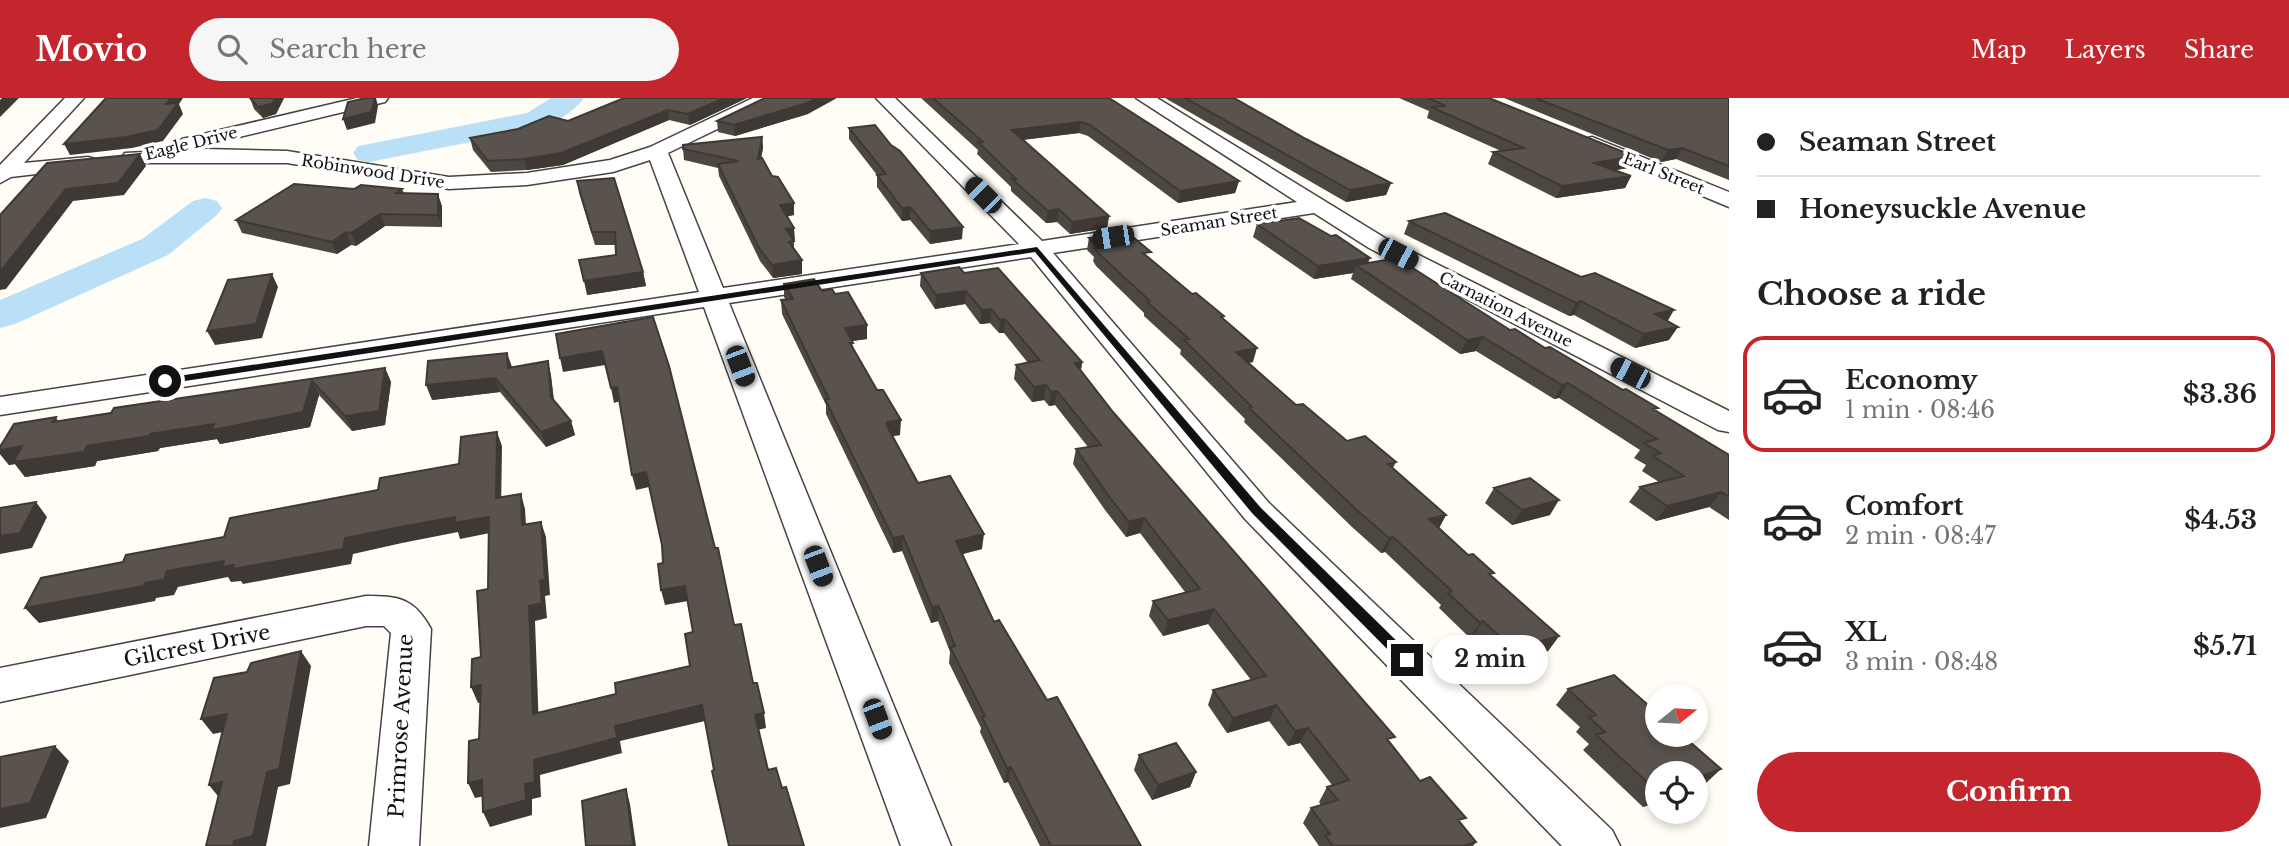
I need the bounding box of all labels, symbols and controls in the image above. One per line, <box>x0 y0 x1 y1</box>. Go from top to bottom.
search box <box>189 18 679 81</box>
text: Movio <box>35 29 147 70</box>
icon: search <box>213 30 251 68</box>
text: Search here <box>269 33 427 65</box>
text: Map <box>1971 35 2027 64</box>
text: Layers <box>2065 35 2146 64</box>
text: Share <box>2184 35 2254 64</box>
street label: Eagle Drive <box>143 122 239 164</box>
text: Seaman Street <box>1799 126 1996 158</box>
street label: Earl Street <box>1620 148 1708 198</box>
street label: Robinwood Drive <box>300 150 446 192</box>
car <box>961 173 1006 217</box>
text: Honeysuckle Avenue <box>1799 193 2086 225</box>
street label: Seaman Street <box>1159 202 1279 240</box>
car <box>1091 223 1136 251</box>
car <box>1375 235 1422 273</box>
street label: Carnation Avenue <box>1436 267 1576 351</box>
text: Choose a ride <box>1757 274 1986 314</box>
car <box>723 343 758 389</box>
car <box>1607 354 1654 392</box>
icon: car <box>1761 363 1824 426</box>
text: Economy <box>1845 364 1978 396</box>
route start <box>149 365 181 397</box>
text: $3.36 <box>2183 378 2257 410</box>
text: 1 min · 08:46 <box>1845 396 1995 424</box>
icon: car <box>1761 489 1824 552</box>
text: Comfort <box>1845 490 1963 522</box>
text: $4.53 <box>2184 504 2257 536</box>
text: 2 min · 08:47 <box>1845 522 1996 550</box>
car <box>801 543 836 589</box>
icon: car <box>1761 615 1824 678</box>
text: XL <box>1845 616 1887 648</box>
street label: Gilcrest Drive <box>121 619 273 673</box>
text: $5.71 <box>2193 630 2257 662</box>
street label: Primrose Avenue <box>383 633 419 819</box>
callout: 2 min <box>1432 636 1547 684</box>
route end <box>1391 644 1423 676</box>
text: 2 min <box>1454 645 1526 673</box>
text: 3 min · 08:48 <box>1845 648 1998 676</box>
north arrow <box>1645 684 1708 747</box>
map controls <box>1645 684 1708 824</box>
car <box>860 696 895 742</box>
button: Confirm <box>1757 752 2261 832</box>
button: locate <box>1645 761 1708 824</box>

